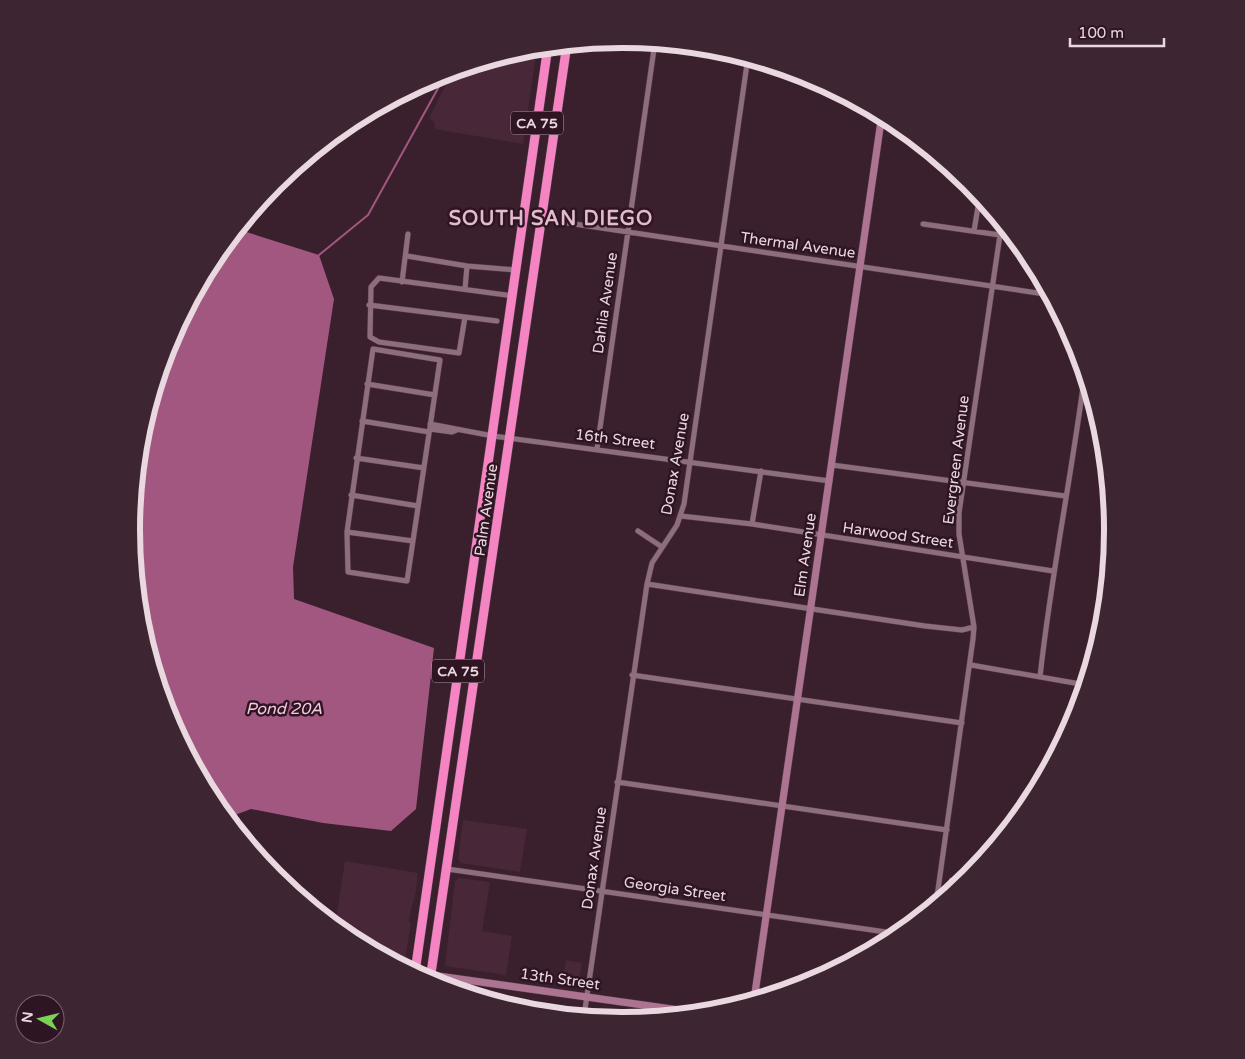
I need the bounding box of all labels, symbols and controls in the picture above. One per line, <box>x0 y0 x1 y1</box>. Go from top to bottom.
scale bar <box>1070 15 1164 47</box>
text: 100 m <box>1078 24 1124 42</box>
road number: CA 75 <box>511 112 563 134</box>
district label: SOUTH SAN DIEGO <box>449 207 653 231</box>
street label: Thermal Avenue <box>739 228 857 262</box>
street label: Dahlia Avenue <box>589 251 621 355</box>
street label: Evergreen Avenue <box>939 394 973 526</box>
street label: Donax Avenue <box>657 412 693 516</box>
street label: 16th Street <box>574 425 656 453</box>
street label: Palm Avenue <box>471 463 501 557</box>
street label: Elm Avenue <box>790 512 820 598</box>
street label: Harwood Street <box>841 518 955 552</box>
road number: CA 75 <box>432 659 484 682</box>
water label: Pond 20A <box>246 699 322 719</box>
street label: Donax Avenue <box>578 806 610 910</box>
street label: Georgia Street <box>623 873 727 905</box>
street label: 13th Street <box>519 964 601 994</box>
north arrow <box>15 994 65 1044</box>
text: N <box>18 1011 37 1024</box>

